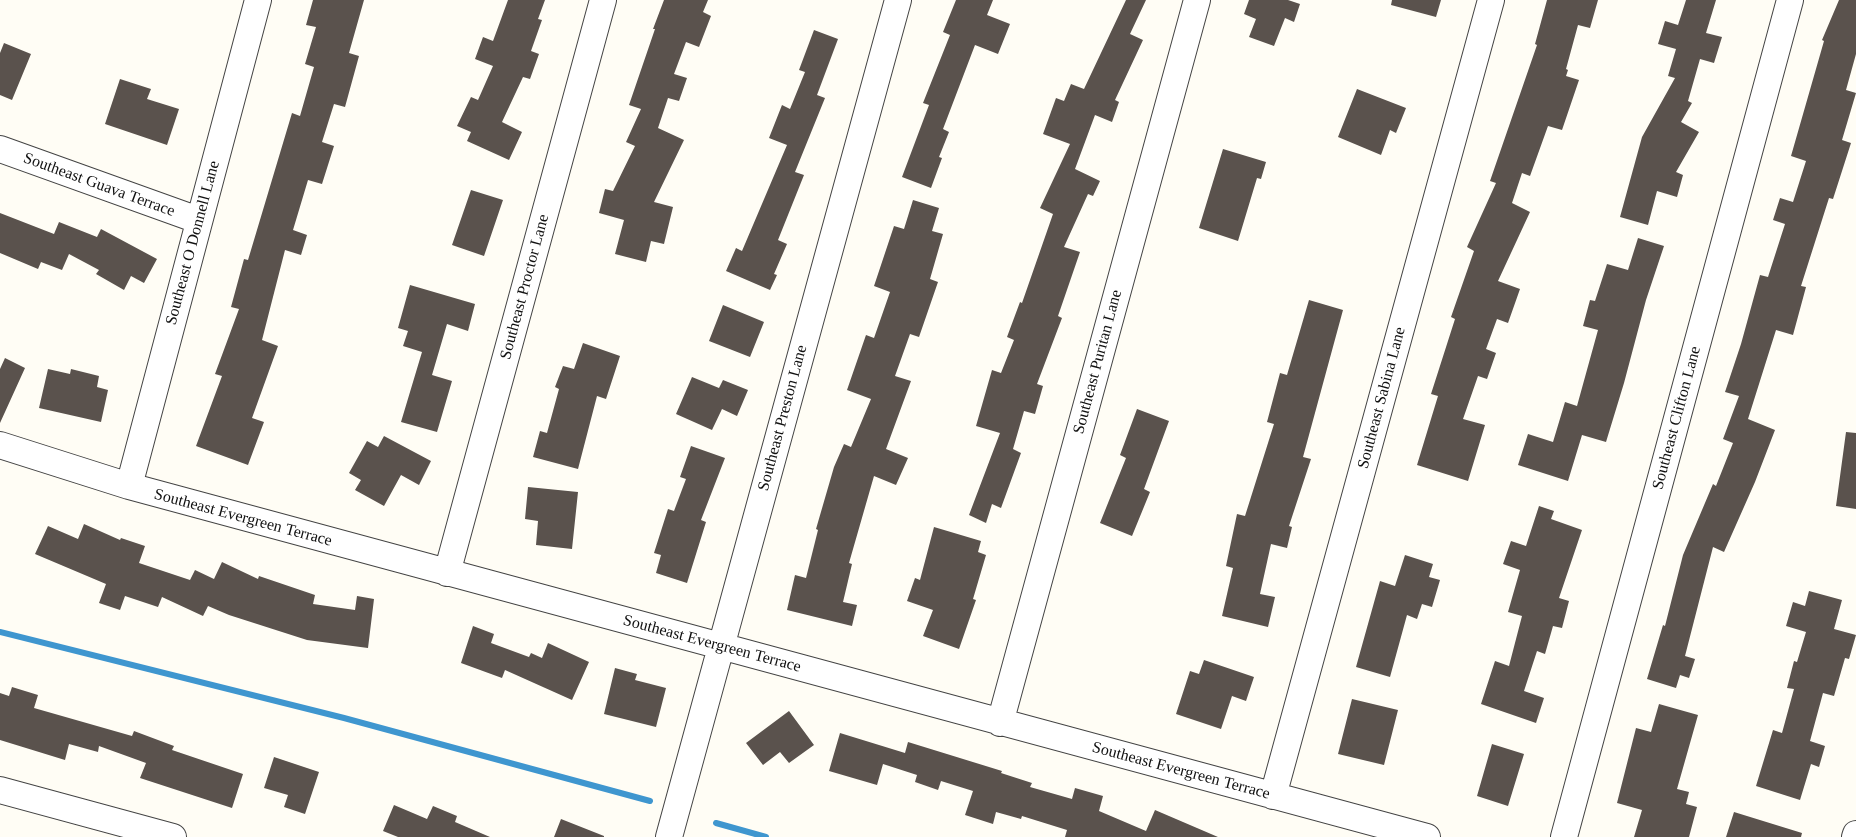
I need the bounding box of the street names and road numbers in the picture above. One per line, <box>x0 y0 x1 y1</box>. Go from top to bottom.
street label: Southeast Guava Terrace <box>21 149 177 221</box>
street label: Southeast O Donnell Lane <box>162 159 224 327</box>
street label: Southeast Proctor Lane <box>496 212 554 362</box>
street label: Southeast Puritan Lane <box>1070 288 1126 436</box>
street label: Southeast Sabina Lane <box>1354 325 1410 471</box>
street label: Southeast Preston Lane <box>754 343 812 493</box>
street label: Southeast Clifton Lane <box>1649 344 1705 492</box>
street label: Southeast Evergreen Terrace <box>152 485 334 551</box>
street label: Southeast Evergreen Terrace <box>621 611 803 677</box>
street label: Southeast Evergreen Terrace <box>1090 738 1272 804</box>

